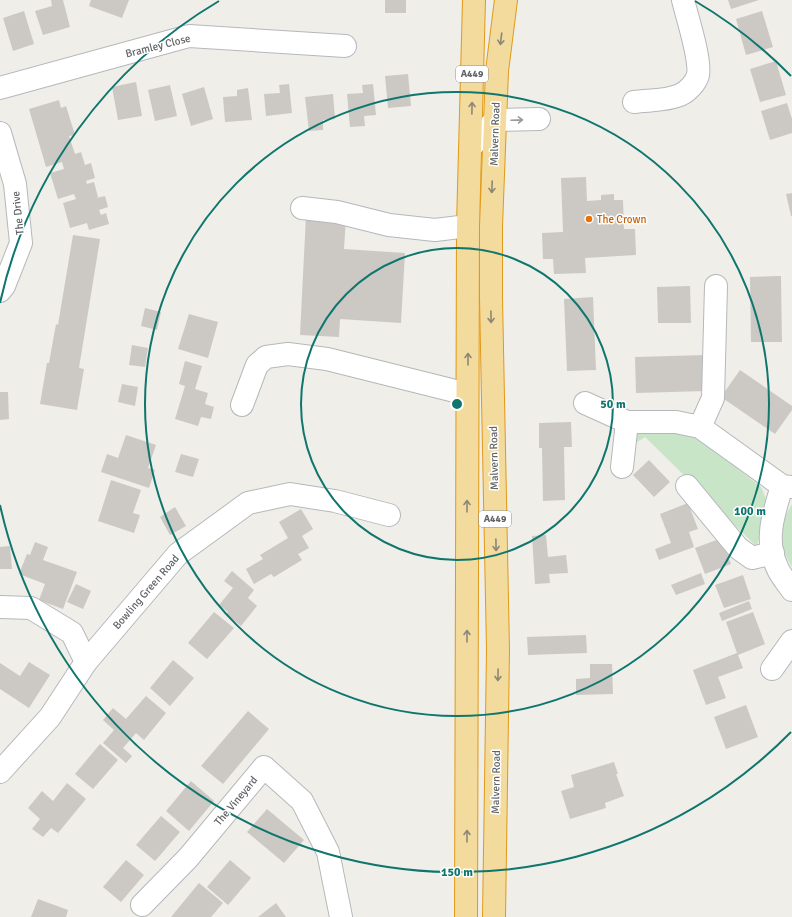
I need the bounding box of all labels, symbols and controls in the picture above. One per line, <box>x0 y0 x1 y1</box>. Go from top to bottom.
street label: Bramley Close <box>124 32 192 60</box>
one-way arrow <box>498 32 505 45</box>
road number: A449 <box>456 66 488 82</box>
one-way arrow <box>468 102 476 115</box>
street label: Malvern Road <box>487 102 503 166</box>
one-way arrow <box>510 116 523 123</box>
one-way arrow <box>489 180 496 193</box>
street label: The Drive <box>9 190 27 236</box>
place label: The Crown <box>597 213 646 226</box>
marker: The Crown <box>584 214 594 224</box>
one-way arrow <box>487 310 495 323</box>
one-way arrow <box>464 353 472 366</box>
centre of rings <box>450 397 464 411</box>
text: 50 m <box>600 397 626 412</box>
street label: Malvern Road <box>487 426 501 490</box>
one-way arrow <box>463 500 471 513</box>
text: 100 m <box>734 504 766 519</box>
road number: A449 <box>479 511 511 527</box>
one-way arrow <box>492 538 500 551</box>
street label: Bowling Green Road <box>110 552 182 632</box>
one-way arrow <box>463 630 471 643</box>
one-way arrow <box>494 668 502 681</box>
street label: Malvern Road <box>489 750 503 814</box>
street label: The Vineyard <box>212 774 260 828</box>
one-way arrow <box>463 830 471 843</box>
text: 150 m <box>441 865 473 880</box>

